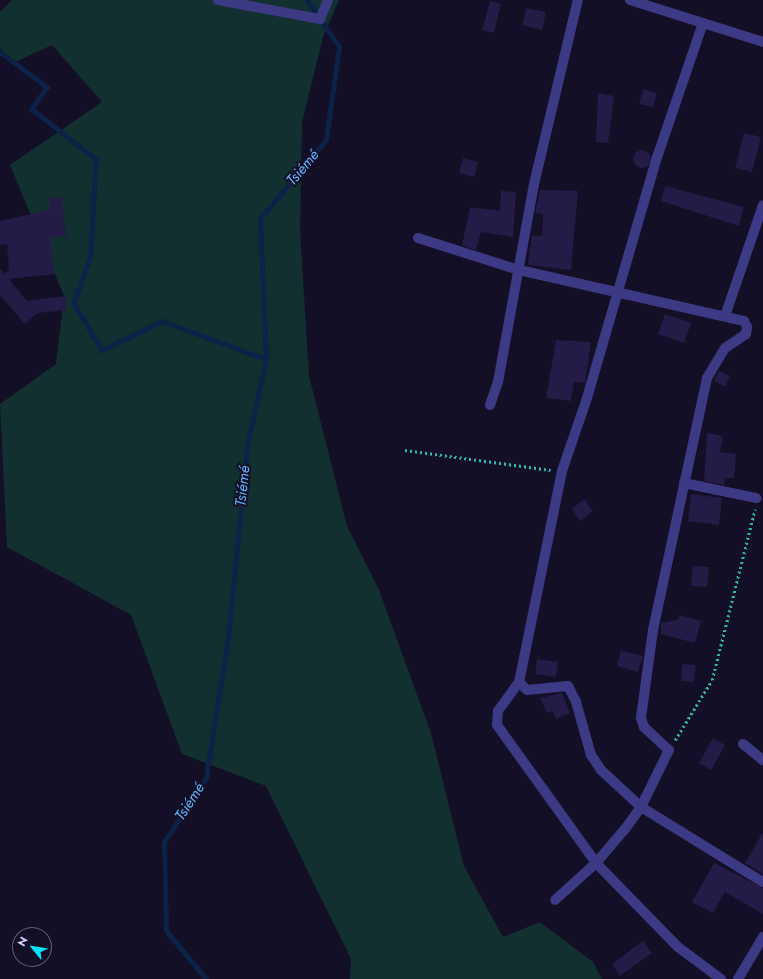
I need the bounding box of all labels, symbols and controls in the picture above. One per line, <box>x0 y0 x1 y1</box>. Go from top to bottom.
water label: Tsiémé <box>283 146 323 190</box>
water label: Tsiémé <box>232 465 254 507</box>
water label: Tsiémé <box>171 780 209 824</box>
north arrow <box>12 927 52 967</box>
text: N <box>13 934 32 949</box>

